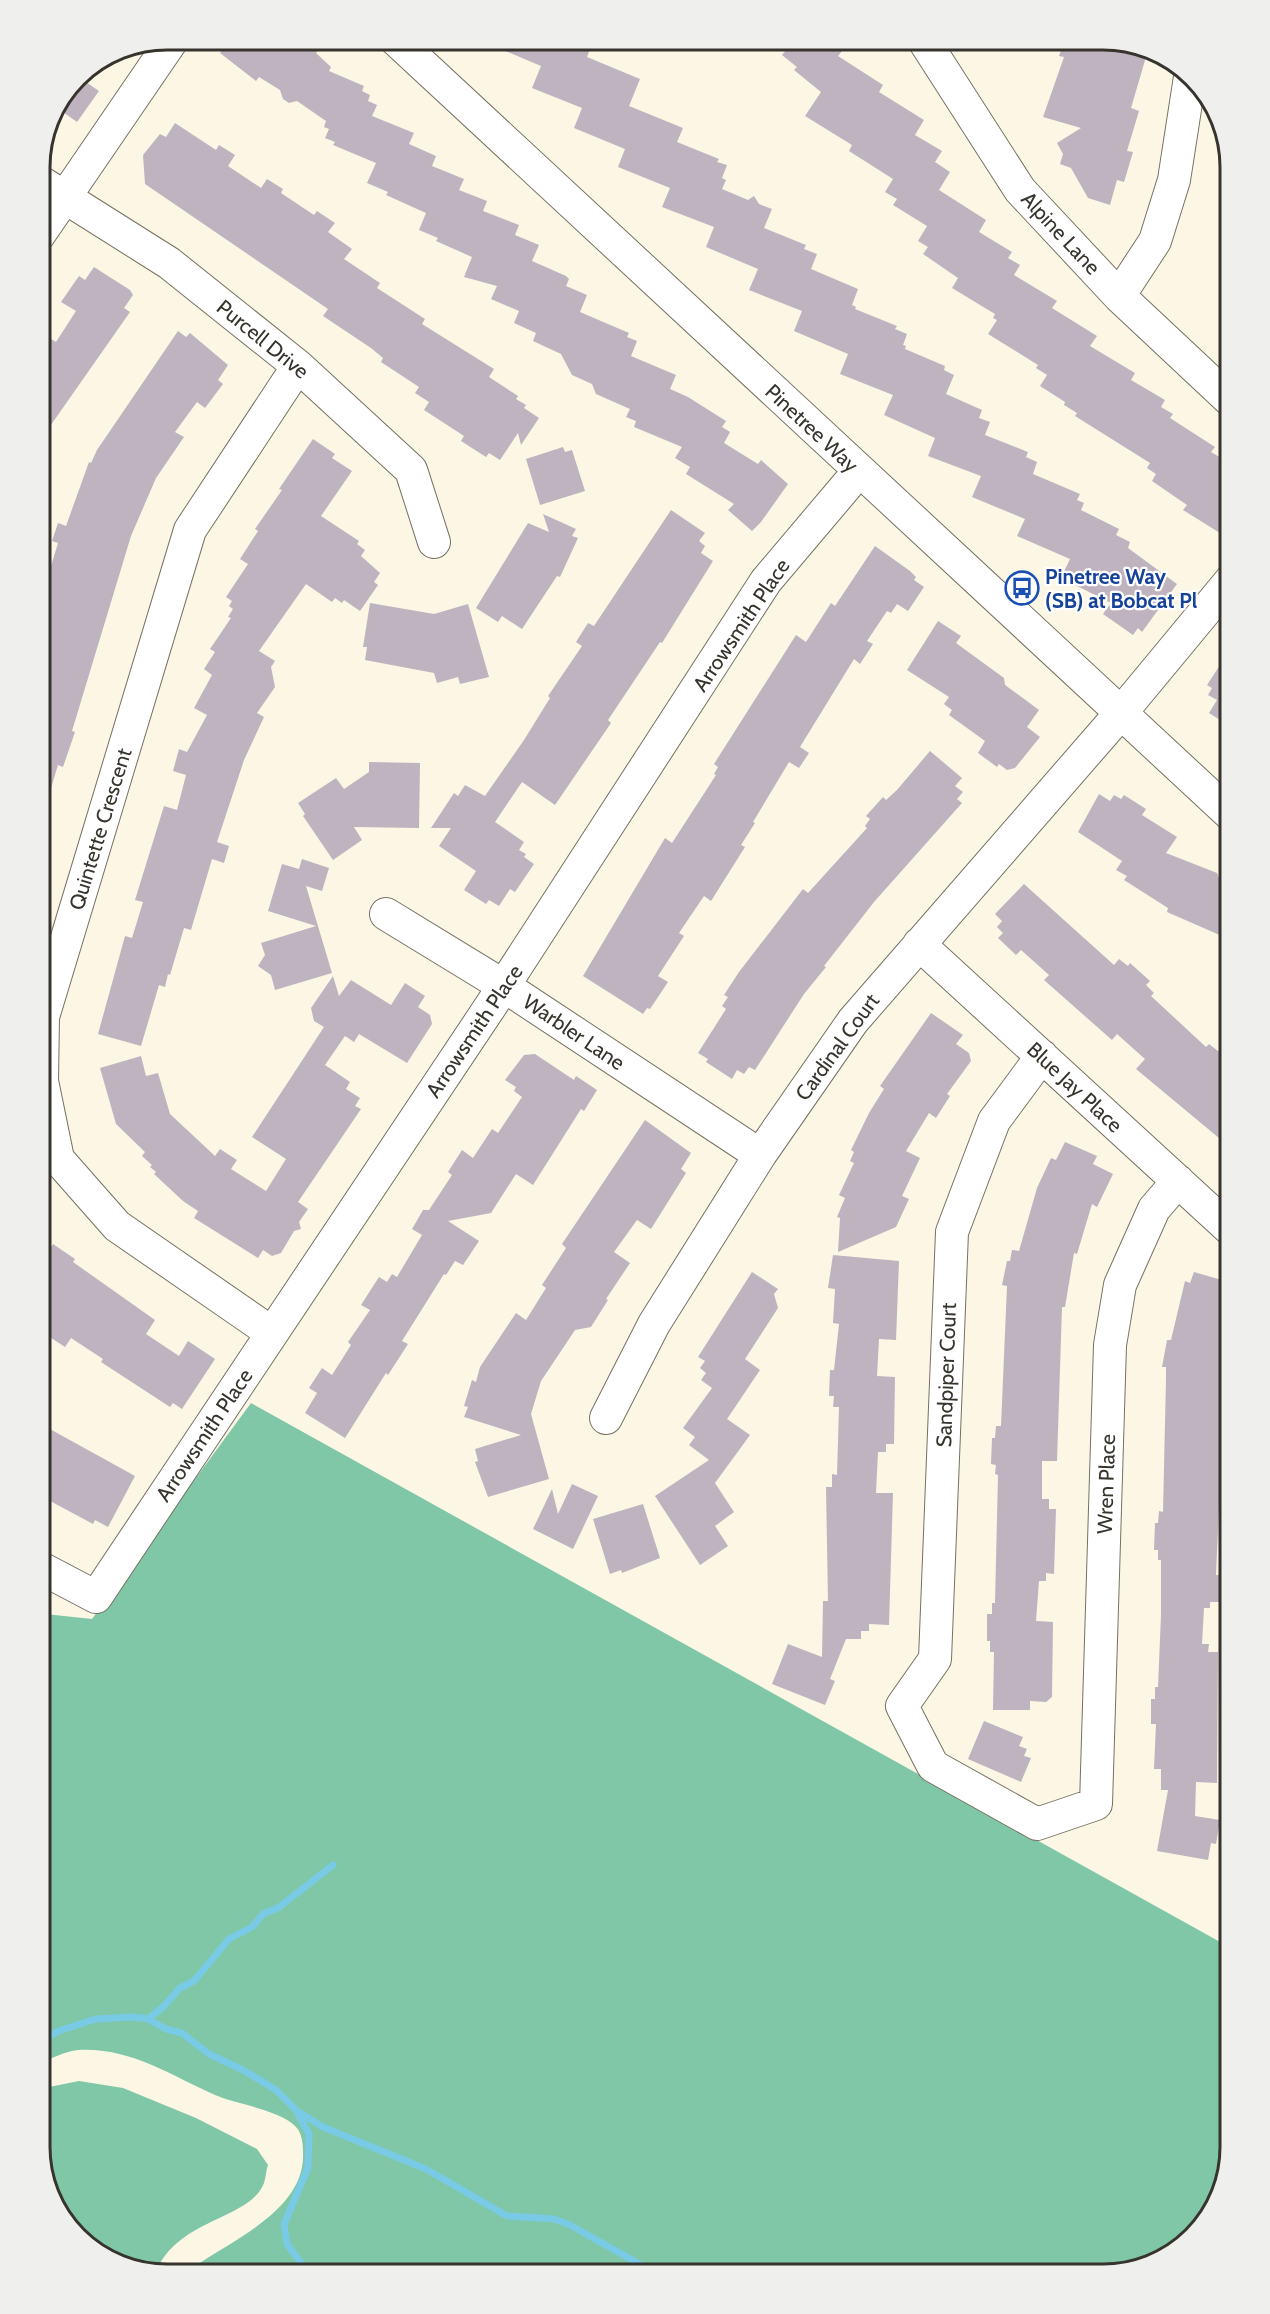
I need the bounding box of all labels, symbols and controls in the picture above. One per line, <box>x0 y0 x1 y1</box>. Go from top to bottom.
street label: Alpine Lane <box>1016 186 1106 280</box>
street label: Purcell Drive <box>212 294 314 384</box>
street label: Pinetree Way <box>760 379 864 478</box>
street label: Arrowsmith Place <box>687 554 795 696</box>
place label: Pinetree Way (SB) at Bobcat Pl <box>1045 564 1198 613</box>
bus stop icon: Pinetree Way (SB) at Bobcat Pl <box>1004 570 1040 606</box>
street label: Quintette Crescent <box>64 745 136 913</box>
street label: Arrowsmith Place <box>420 960 528 1102</box>
street label: Warbler Lane <box>518 989 630 1075</box>
street label: Cardinal Court <box>790 989 884 1105</box>
street label: Blue Jay Place <box>1022 1037 1128 1138</box>
street label: Sandpiper Court <box>931 1302 961 1448</box>
street label: Arrowsmith Place <box>150 1364 258 1506</box>
street label: Wren Place <box>1092 1433 1120 1534</box>

